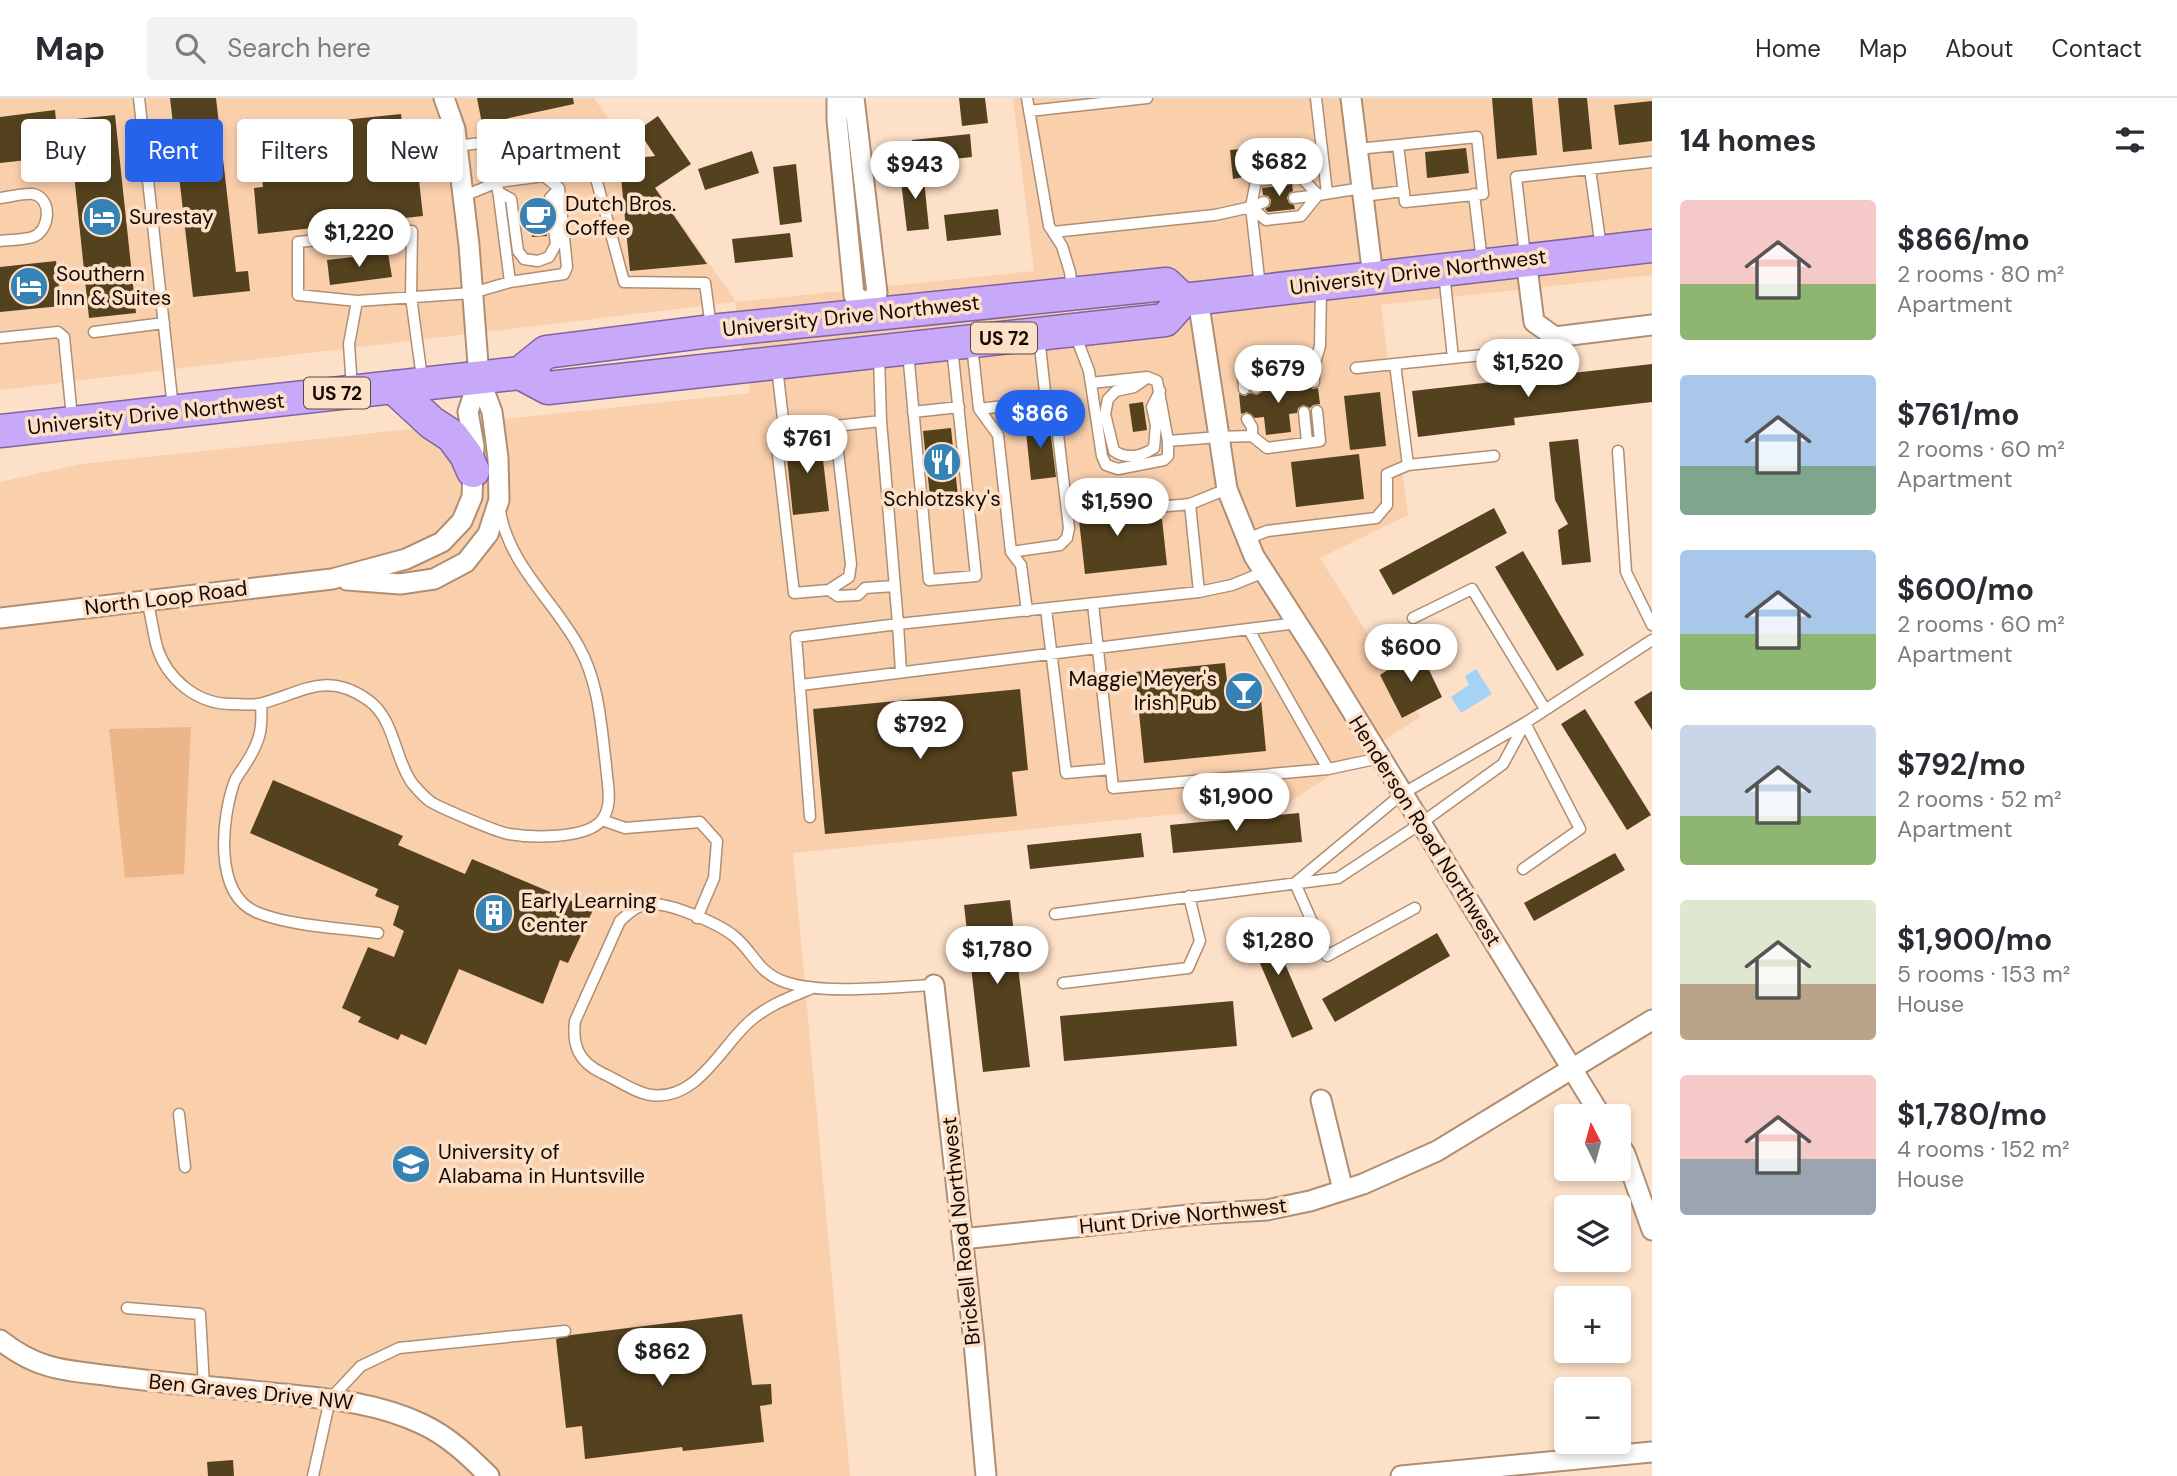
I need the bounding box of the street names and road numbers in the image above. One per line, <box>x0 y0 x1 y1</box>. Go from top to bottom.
street label: University Drive Northwest <box>1288 242 1548 302</box>
street label: University Drive Northwest <box>721 289 981 343</box>
road number: US 72 <box>971 322 1037 354</box>
road number: US 72 <box>304 378 370 408</box>
street label: University Drive Northwest <box>26 387 286 441</box>
street label: North Loop Road <box>83 574 249 622</box>
street label: Henderson Road Northwest <box>1342 710 1508 952</box>
street label: Brickell Road Northwest <box>935 1115 987 1347</box>
street label: Hunt Drive Northwest <box>1078 1191 1288 1241</box>
street label: Ben Graves Drive NW <box>147 1367 355 1417</box>

